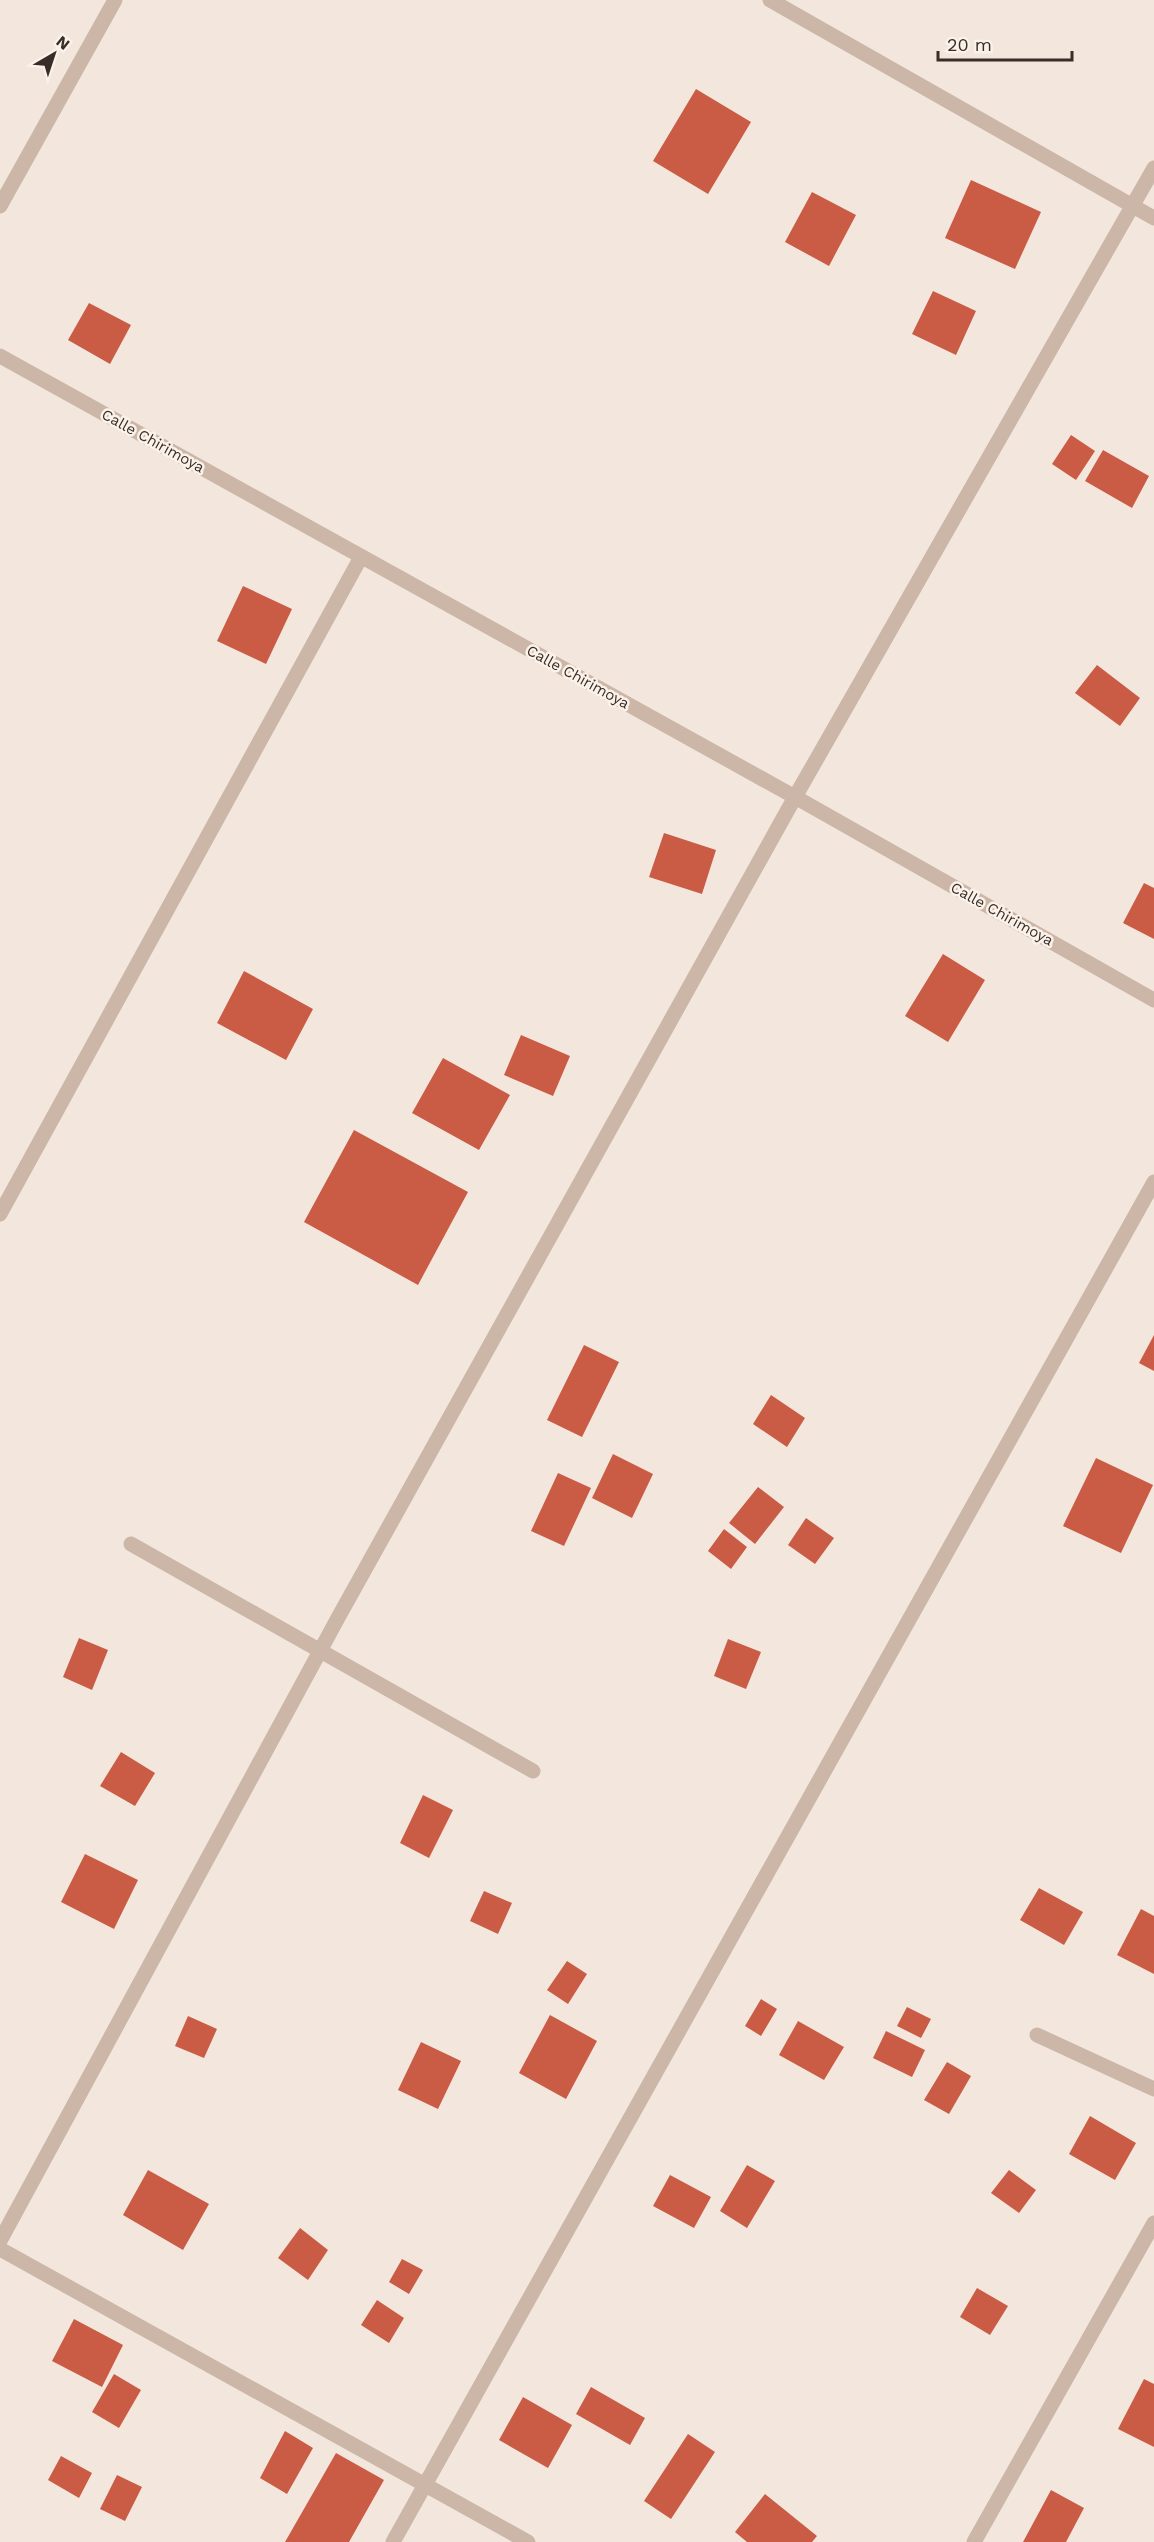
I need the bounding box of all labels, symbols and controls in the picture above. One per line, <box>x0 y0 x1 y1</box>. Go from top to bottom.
north arrow <box>24 24 84 84</box>
scale bar <box>938 24 1072 62</box>
text: N <box>53 32 74 54</box>
text: 20 m <box>947 34 992 55</box>
street label: Calle Chirimoya <box>99 405 208 477</box>
street label: Calle Chirimoya <box>524 641 633 713</box>
street label: Calle Chirimoya <box>948 878 1057 950</box>

